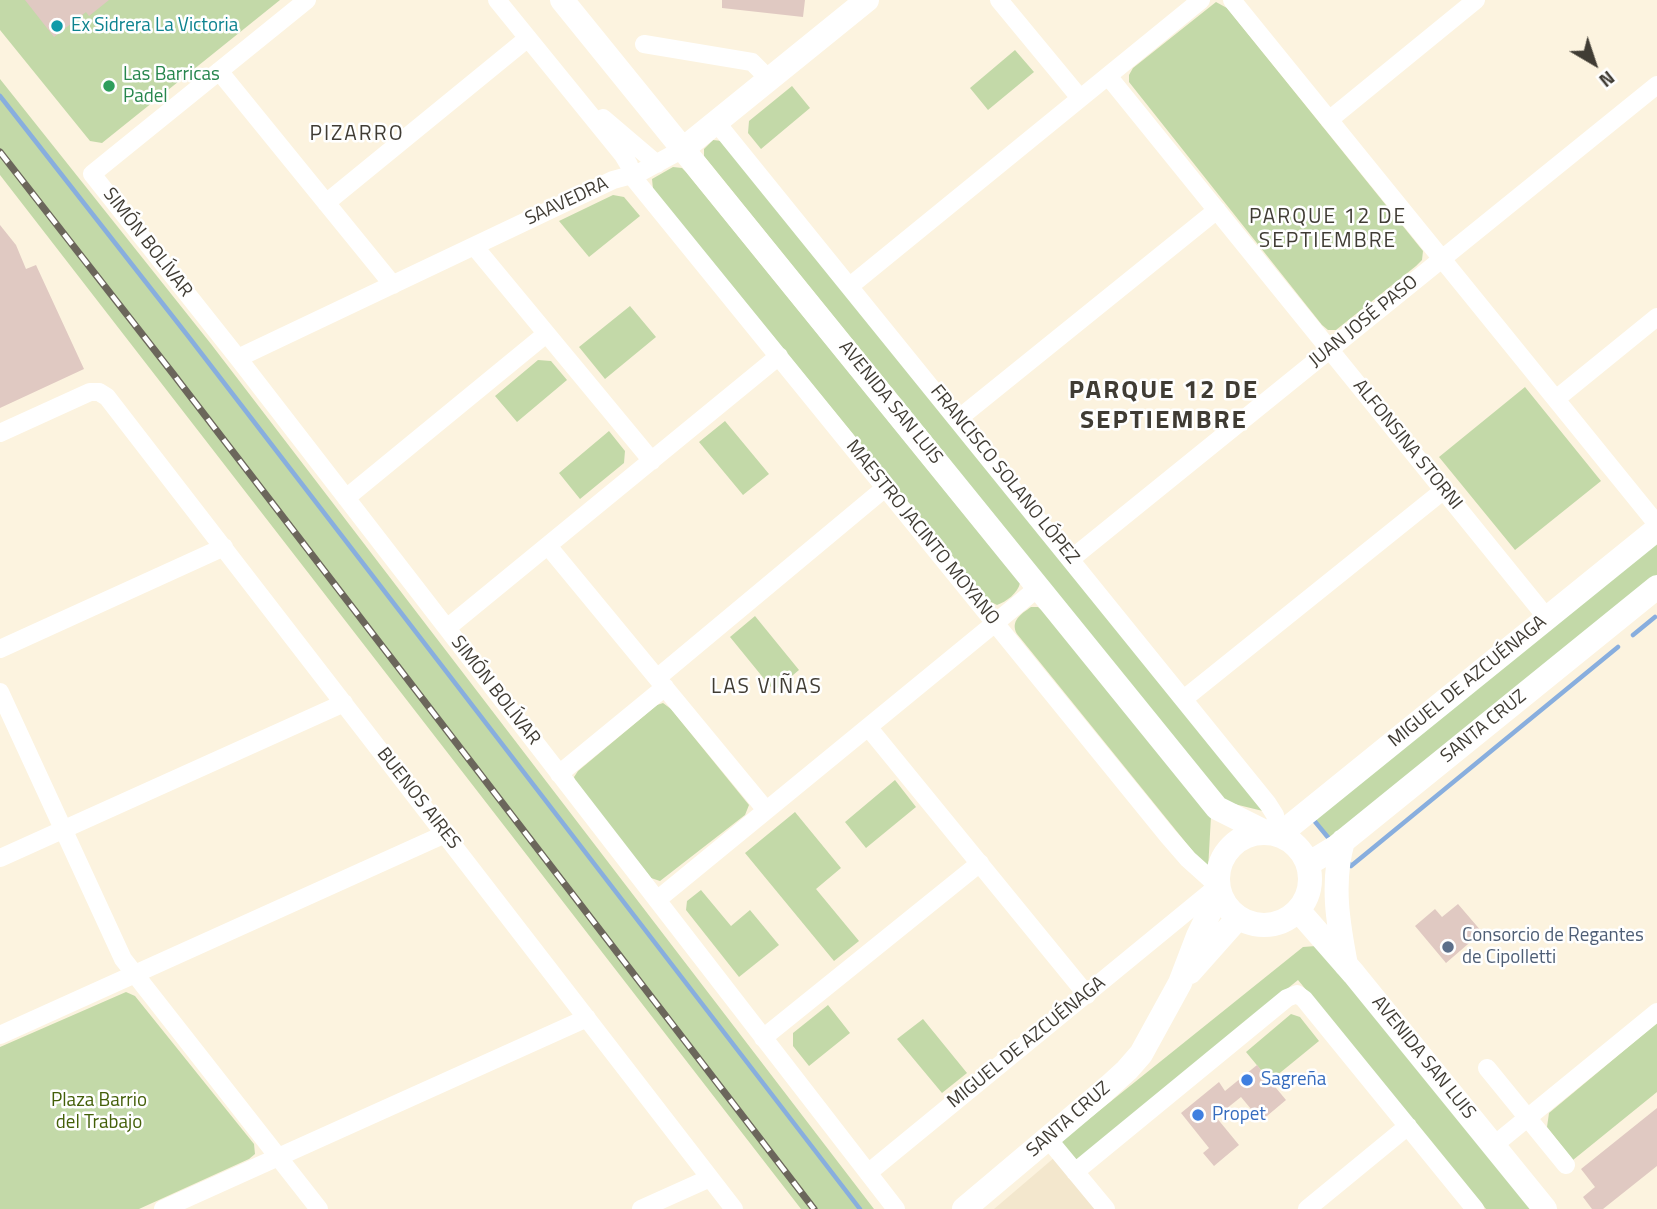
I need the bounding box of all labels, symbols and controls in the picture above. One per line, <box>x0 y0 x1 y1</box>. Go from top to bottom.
place label: Ex Sidrera La Victoria <box>71 15 238 37</box>
marker: Ex Sidrera La Victoria <box>49 18 65 34</box>
north arrow <box>1559 28 1629 98</box>
place label: Las Barricas Padel <box>123 64 220 108</box>
text: N <box>1593 64 1622 95</box>
marker: Las Barricas Padel <box>101 78 117 94</box>
district label: PIZARRO <box>310 122 404 148</box>
street label: SAAVEDRA <box>522 173 612 231</box>
street label: SIMÓN BOLÍVAR <box>97 184 197 302</box>
district label: PARQUE 12 DE SEPTIEMBRE <box>1250 205 1406 255</box>
street label: JUAN JOSÉ PASO <box>1305 271 1423 373</box>
street label: AVENIDA SAN LUIS <box>833 337 947 469</box>
street label: ALFONSINA STORNI <box>1348 375 1466 515</box>
district label: PARQUE 12 DE SEPTIEMBRE <box>1070 376 1258 438</box>
street label: FRANCISCO SOLANO LÓPEZ <box>925 381 1083 569</box>
street label: MAESTRO JACINTO MOYANO <box>840 436 1004 630</box>
street label: MIGUEL DE AZCUÉNAGA <box>1384 611 1552 753</box>
street label: SIMÓN BOLÍVAR <box>445 632 545 750</box>
district label: LAS VIÑAS <box>712 675 822 701</box>
street label: SANTA CRUZ <box>1437 686 1531 768</box>
street label: BUENOS AIRES <box>371 744 465 854</box>
place label: Consorcio de Regantes de Cipolletti <box>1462 925 1644 969</box>
marker: Consorcio de Regantes de Cipolletti <box>1440 939 1456 955</box>
street label: MIGUEL DE AZCUÉNAGA <box>943 972 1111 1114</box>
street label: AVENIDA SAN LUIS <box>1366 992 1480 1124</box>
place label: Sagreña <box>1261 1069 1326 1091</box>
marker: Sagreña <box>1239 1072 1255 1088</box>
street label: SANTA CRUZ <box>1023 1077 1115 1163</box>
park label: Plaza Barrio del Trabajo <box>51 1090 147 1134</box>
place label: Propet <box>1212 1104 1266 1126</box>
marker: Propet <box>1190 1107 1206 1123</box>

